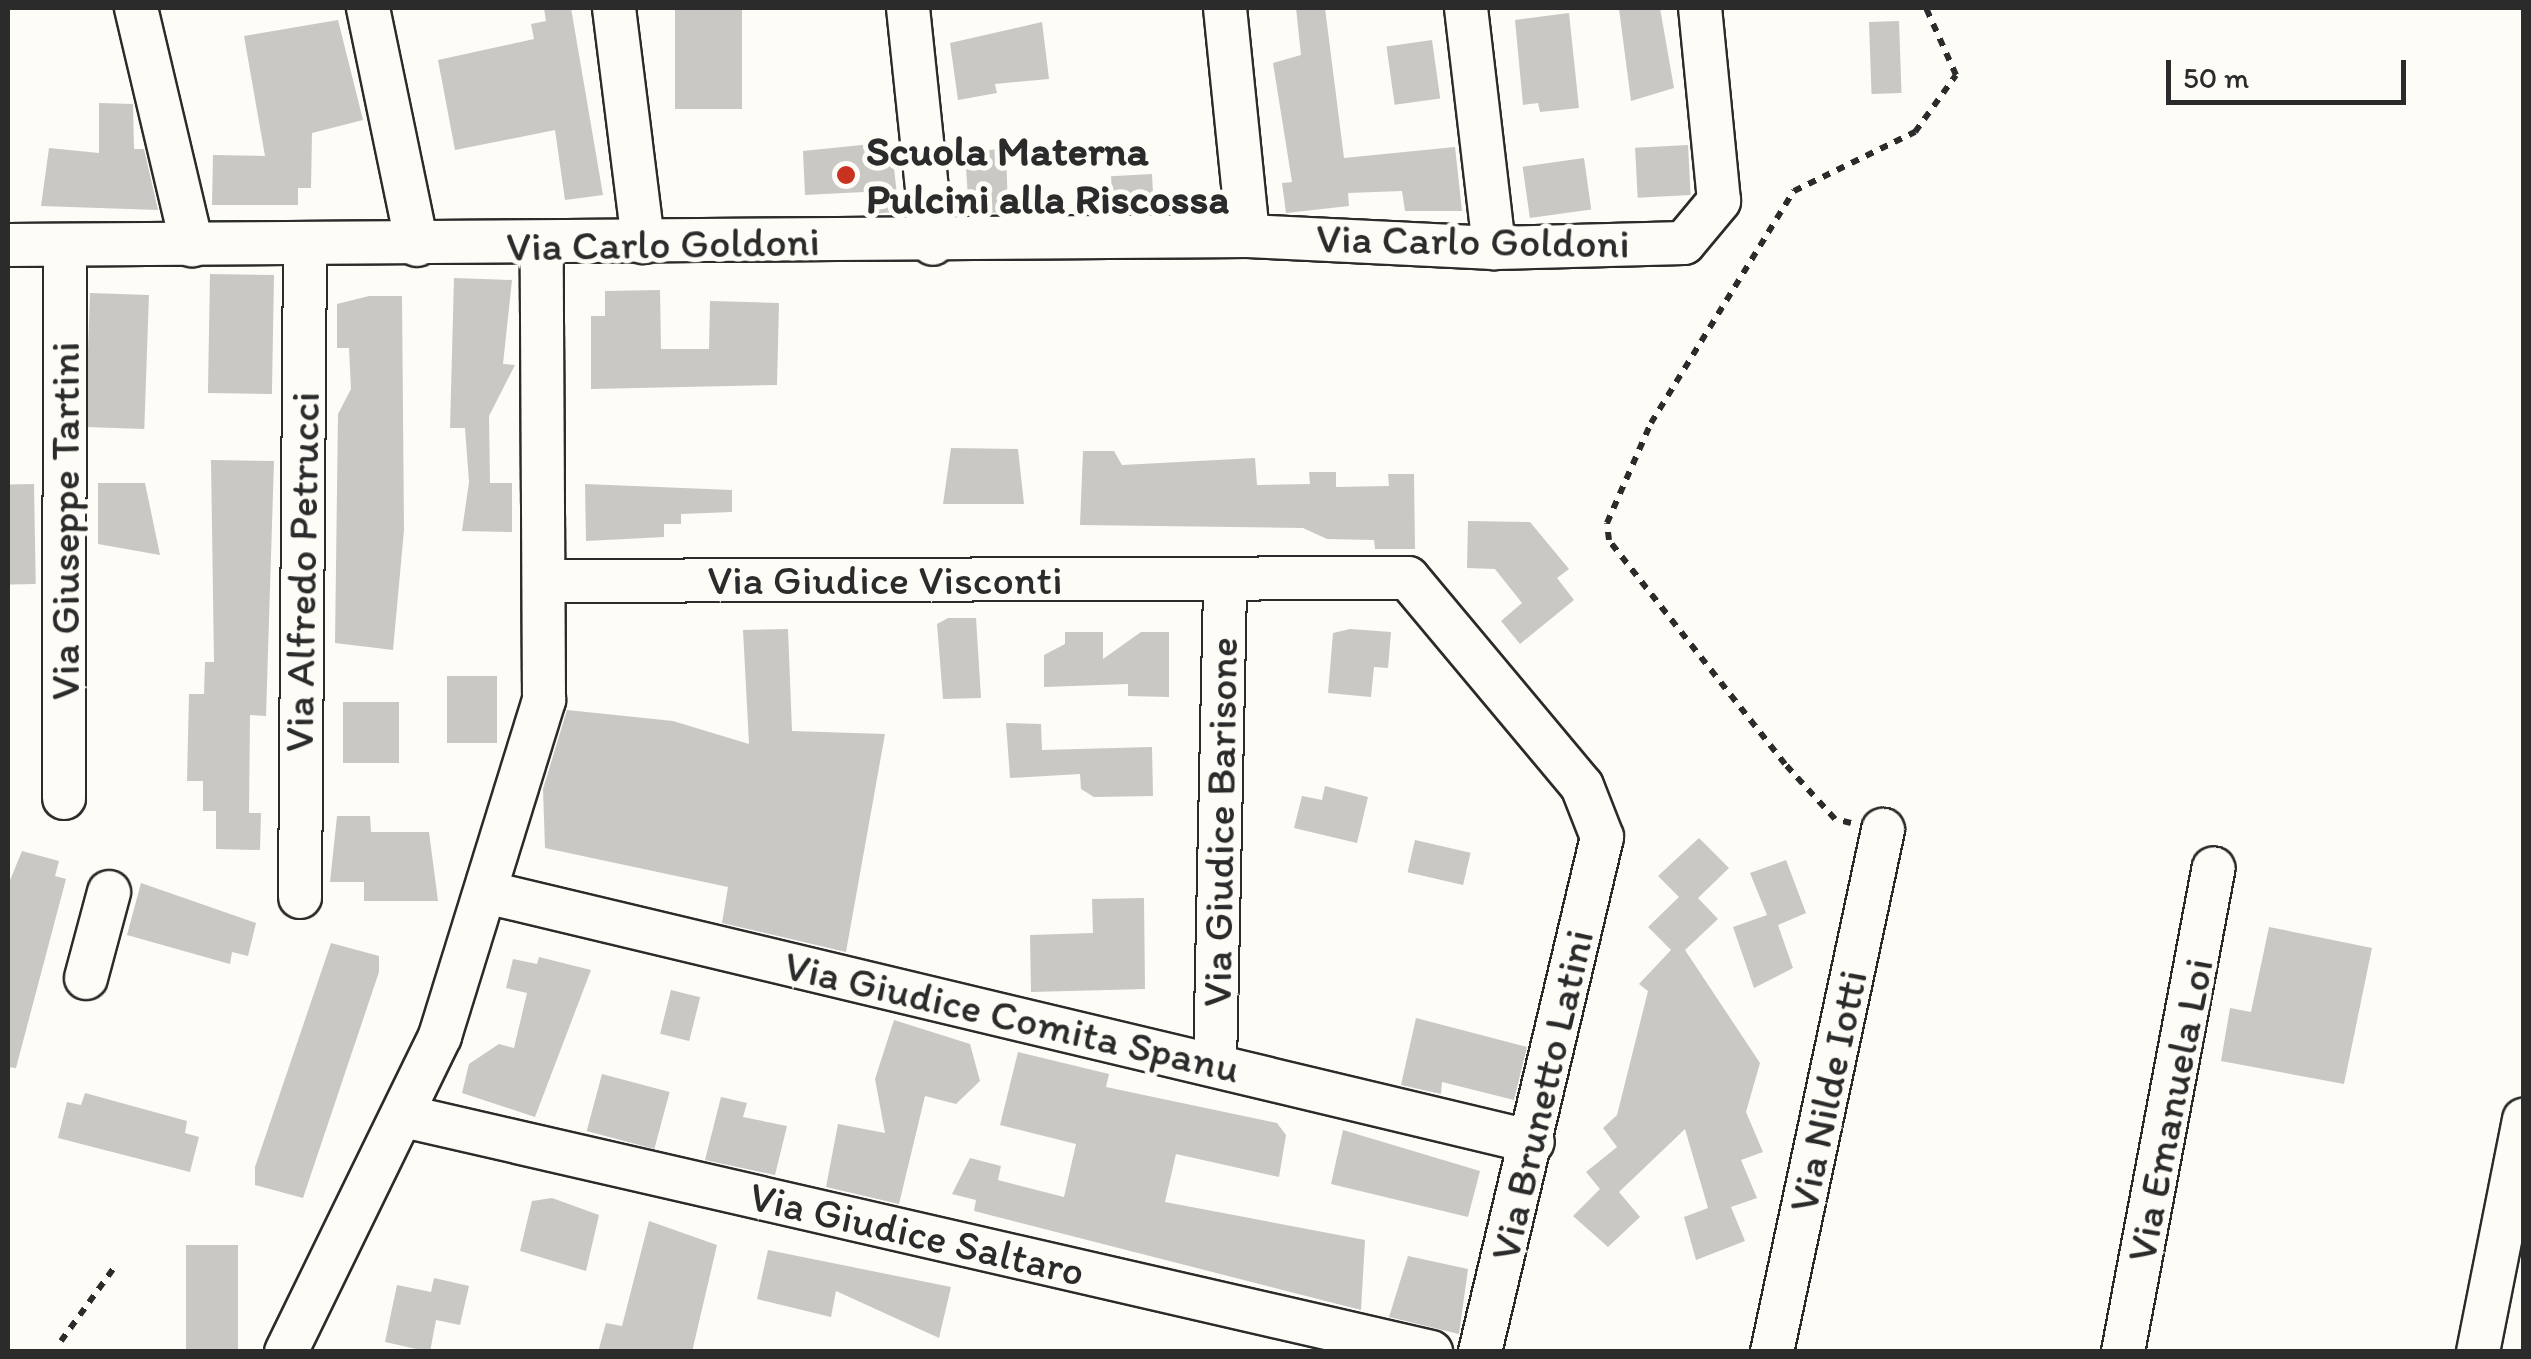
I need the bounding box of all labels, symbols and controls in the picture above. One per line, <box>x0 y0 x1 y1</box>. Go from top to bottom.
scale bar <box>2171 40 2411 102</box>
text: 50 m <box>2183 59 2249 96</box>
place label: Scuola Materna Pulcini alla Riscossa <box>866 126 1229 224</box>
marker: Scuola Materna Pulcini alla Riscossa <box>835 164 857 186</box>
street label: Via Carlo Goldoni <box>1315 213 1631 269</box>
street label: Via Carlo Goldoni <box>505 216 821 272</box>
street label: Via Giuseppe Tartini <box>40 342 90 700</box>
street label: Via Alfredo Petrucci <box>274 392 330 752</box>
street label: Via Giudice Visconti <box>707 555 1063 605</box>
street label: Via Giudice Barisone <box>1192 636 1248 1008</box>
street label: Via Brunetto Latini <box>1479 925 1605 1265</box>
street label: Via Giudice Comita Spanu <box>780 940 1244 1094</box>
street label: Via Emanuela Loi <box>2116 954 2224 1266</box>
street label: Via Nilde Iotti <box>1778 965 1878 1217</box>
street label: Via Giudice Saltaro <box>744 1171 1090 1297</box>

